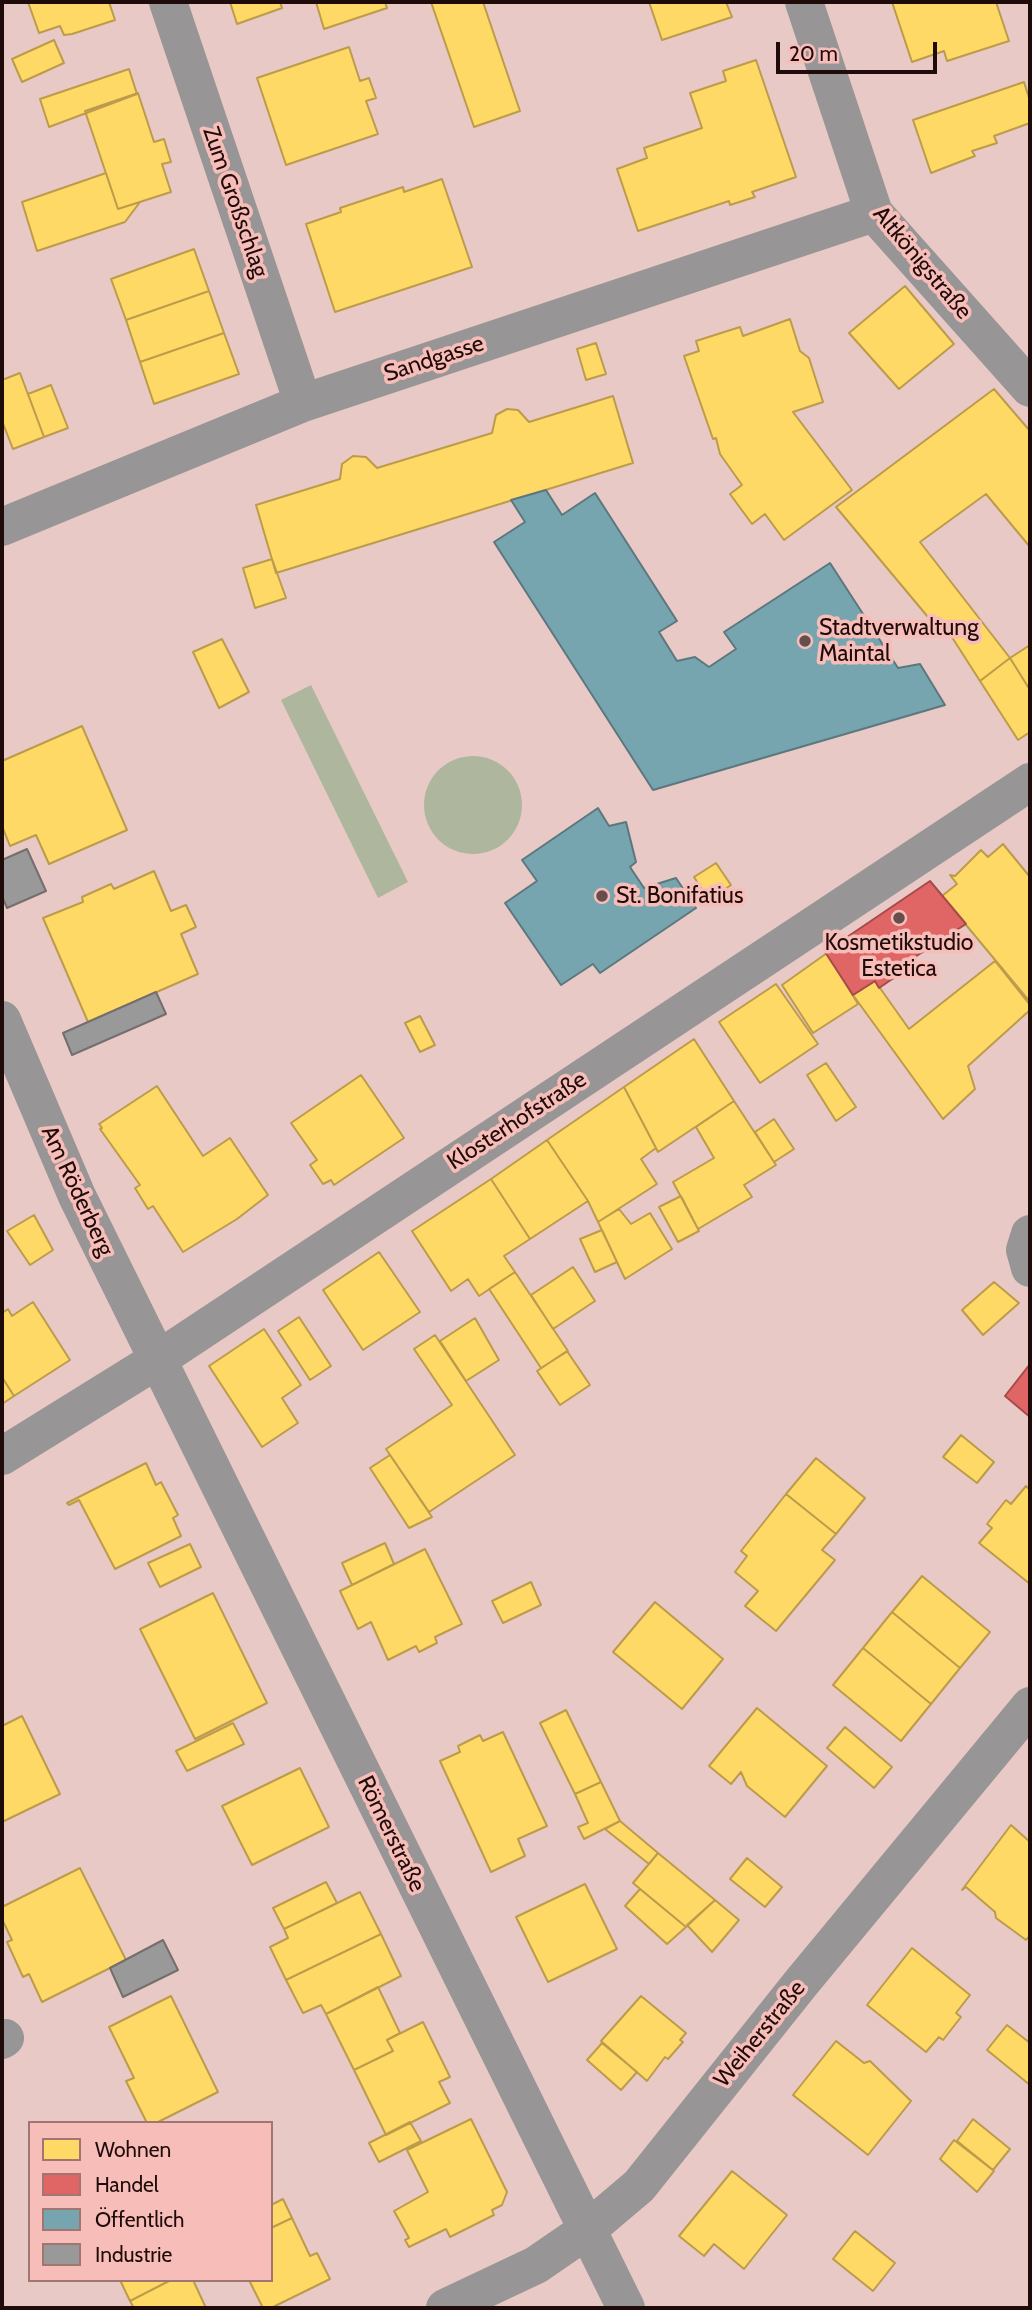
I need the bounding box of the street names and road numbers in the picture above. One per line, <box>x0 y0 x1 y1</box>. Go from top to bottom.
street label: Zum Großschlag <box>196 123 274 281</box>
street label: Altkönigstraße <box>867 201 977 325</box>
street label: Sandgasse <box>381 330 487 388</box>
street label: Klosterhofstraße <box>442 1066 592 1176</box>
street label: Am Röderberg <box>35 1121 119 1261</box>
street label: Römerstraße <box>351 1771 431 1897</box>
street label: Weiherstraße <box>709 1975 811 2093</box>

